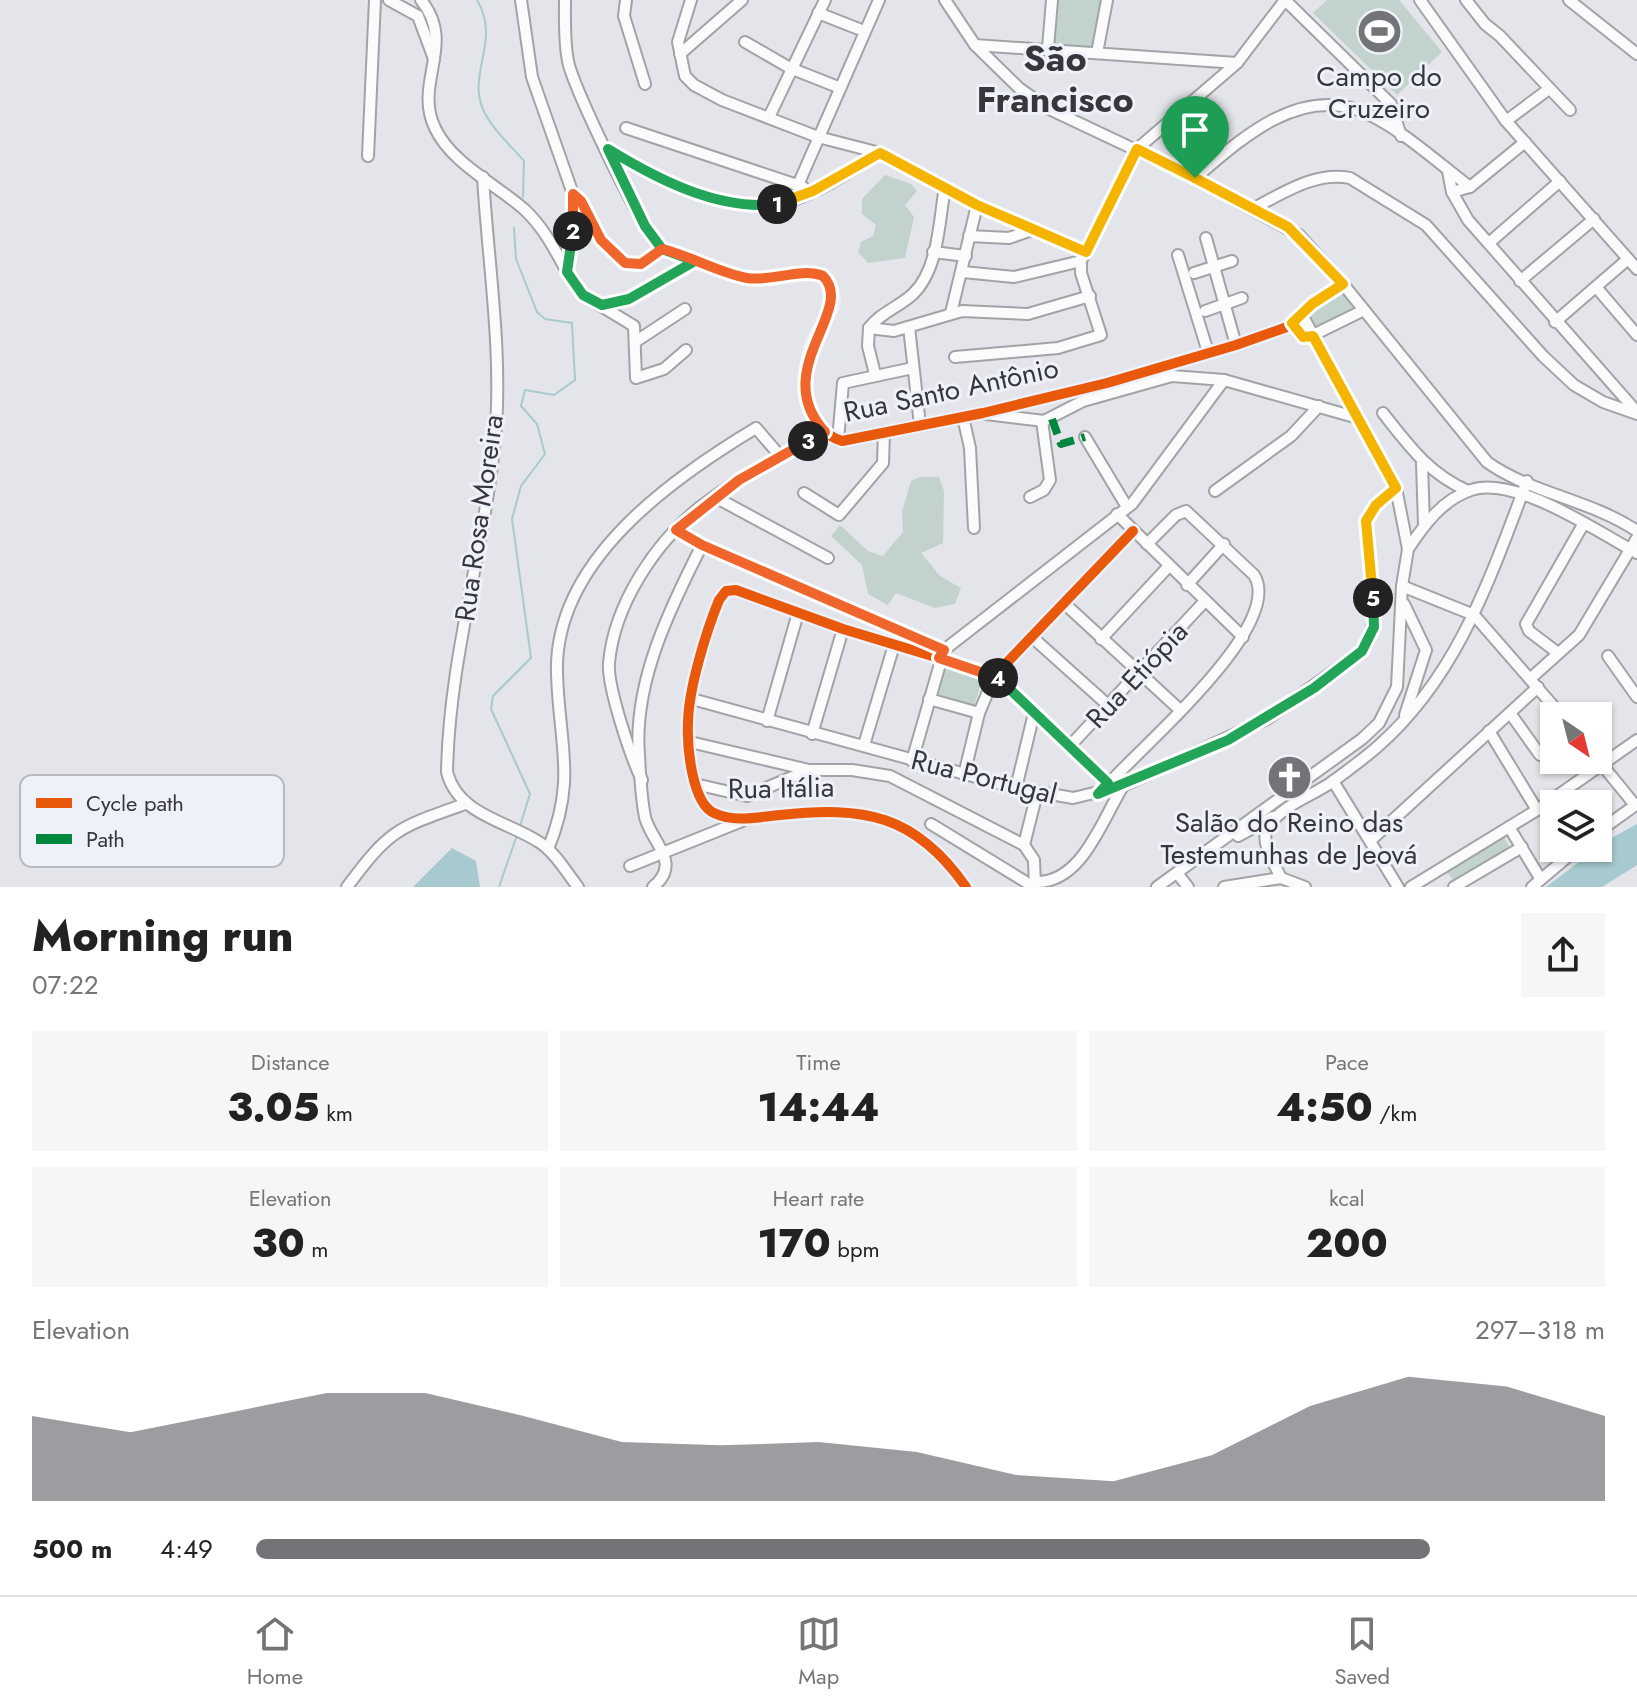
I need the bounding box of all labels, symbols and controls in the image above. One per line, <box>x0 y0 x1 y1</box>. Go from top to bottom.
sports icon: Campo do Cruzeiro <box>1355 8 1403 56</box>
district label: São Francisco <box>976 32 1134 125</box>
place label: Campo do Cruzeiro <box>1316 56 1442 129</box>
pin <box>1161 96 1229 178</box>
icon: arrive <box>1173 108 1217 152</box>
pin: 1 <box>757 184 797 224</box>
text: 1 <box>771 188 783 220</box>
pin: 2 <box>553 211 593 251</box>
text: 2 <box>566 215 580 247</box>
street label: Rua Santo Antônio <box>840 347 1062 433</box>
street label: Rua Rosa Moreira <box>444 412 514 624</box>
pin: 3 <box>788 421 828 461</box>
text: 3 <box>801 425 815 457</box>
pin: 5 <box>1353 578 1393 618</box>
text: 5 <box>1366 582 1380 614</box>
street label: Rua Etiópia <box>1076 612 1198 738</box>
pin: 4 <box>978 658 1018 698</box>
text: 4 <box>990 662 1006 694</box>
north arrow <box>1540 702 1612 774</box>
map controls <box>1540 702 1612 862</box>
street label: Rua Portugal <box>907 739 1061 815</box>
church icon: Salão do Reino das Testemunhas de Jeová <box>1265 753 1313 801</box>
street label: Rua Itália <box>727 767 835 809</box>
legend <box>20 775 284 867</box>
text: Cycle path <box>86 787 184 819</box>
button: layers <box>1540 790 1612 862</box>
place label: Salão do Reino das Testemunhas de Jeová <box>1161 802 1417 875</box>
text: Path <box>86 823 125 855</box>
text: Morning run <box>32 904 294 968</box>
button: share <box>1521 913 1605 997</box>
text: 07:22 <box>32 966 99 1004</box>
text: Distance <box>251 1046 330 1078</box>
text: Time <box>796 1046 841 1078</box>
text: Pace <box>1325 1046 1369 1078</box>
text: 3.05 <box>227 1078 320 1136</box>
text: 14:44 <box>757 1078 880 1136</box>
text: 4:50 <box>1276 1078 1373 1136</box>
text: km <box>320 1097 353 1129</box>
text: /km <box>1373 1097 1417 1129</box>
text: Elevation <box>249 1182 332 1214</box>
text: Heart rate <box>773 1182 864 1214</box>
text: kcal <box>1329 1182 1365 1214</box>
text: 30 <box>252 1214 305 1272</box>
text: 170 <box>757 1214 831 1272</box>
text: 200 <box>1306 1214 1388 1272</box>
text: m <box>305 1233 329 1265</box>
text: bpm <box>831 1233 880 1265</box>
text: Elevation <box>32 1311 130 1349</box>
text: 297–318 m <box>1475 1311 1605 1349</box>
text: 500 m <box>32 1530 112 1568</box>
text: 4:49 <box>160 1530 213 1568</box>
tab: Home <box>247 1612 303 1692</box>
tab: Map <box>797 1612 841 1692</box>
tab: Saved <box>1334 1612 1390 1692</box>

